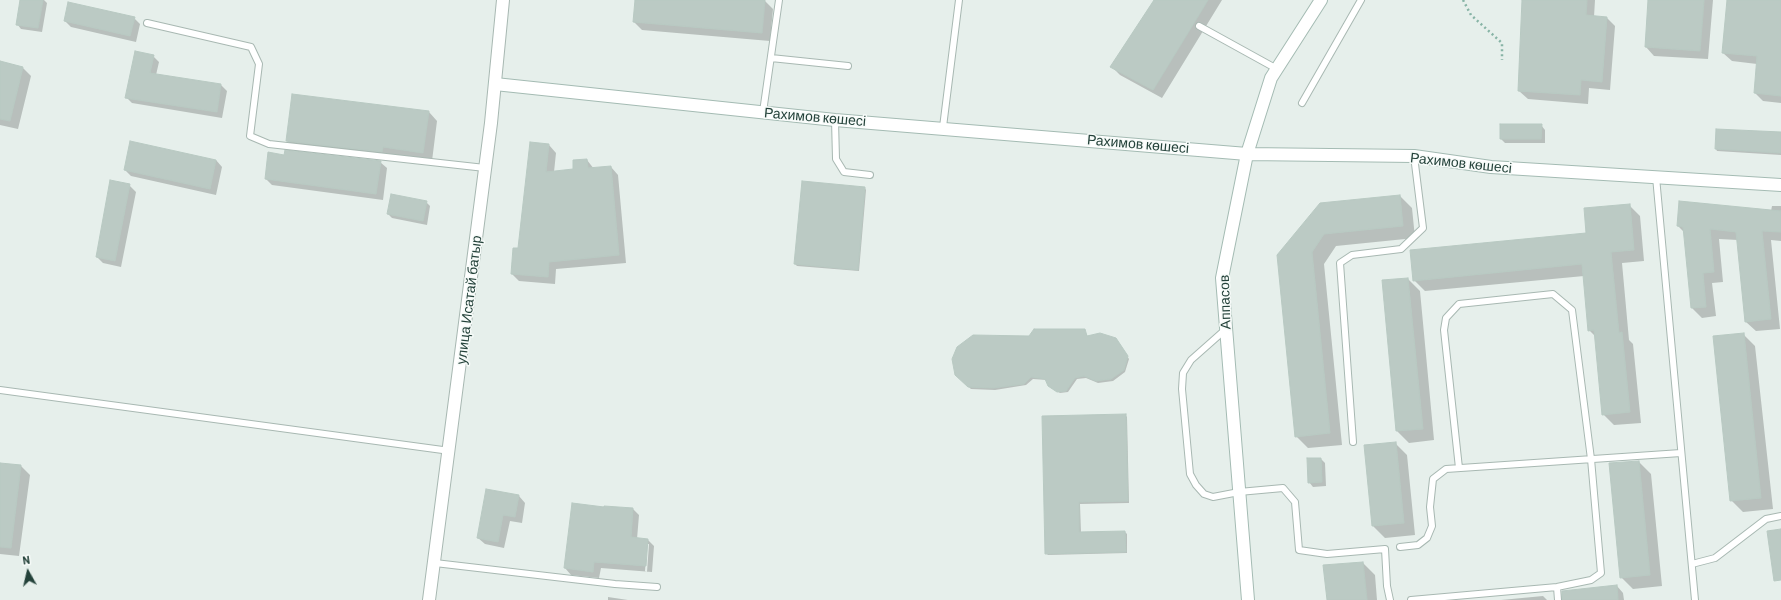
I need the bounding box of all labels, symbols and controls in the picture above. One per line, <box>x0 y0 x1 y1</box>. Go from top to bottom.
street label: Рахимов көшесі <box>763 104 867 130</box>
street label: Рахимов көшесі <box>1086 131 1190 157</box>
street label: Рахимов көшесі <box>1409 149 1513 177</box>
street label: улица Исатай батыр <box>453 234 485 366</box>
street label: Аппасов <box>1216 274 1234 330</box>
north arrow <box>8 552 48 592</box>
text: N <box>22 553 31 567</box>

